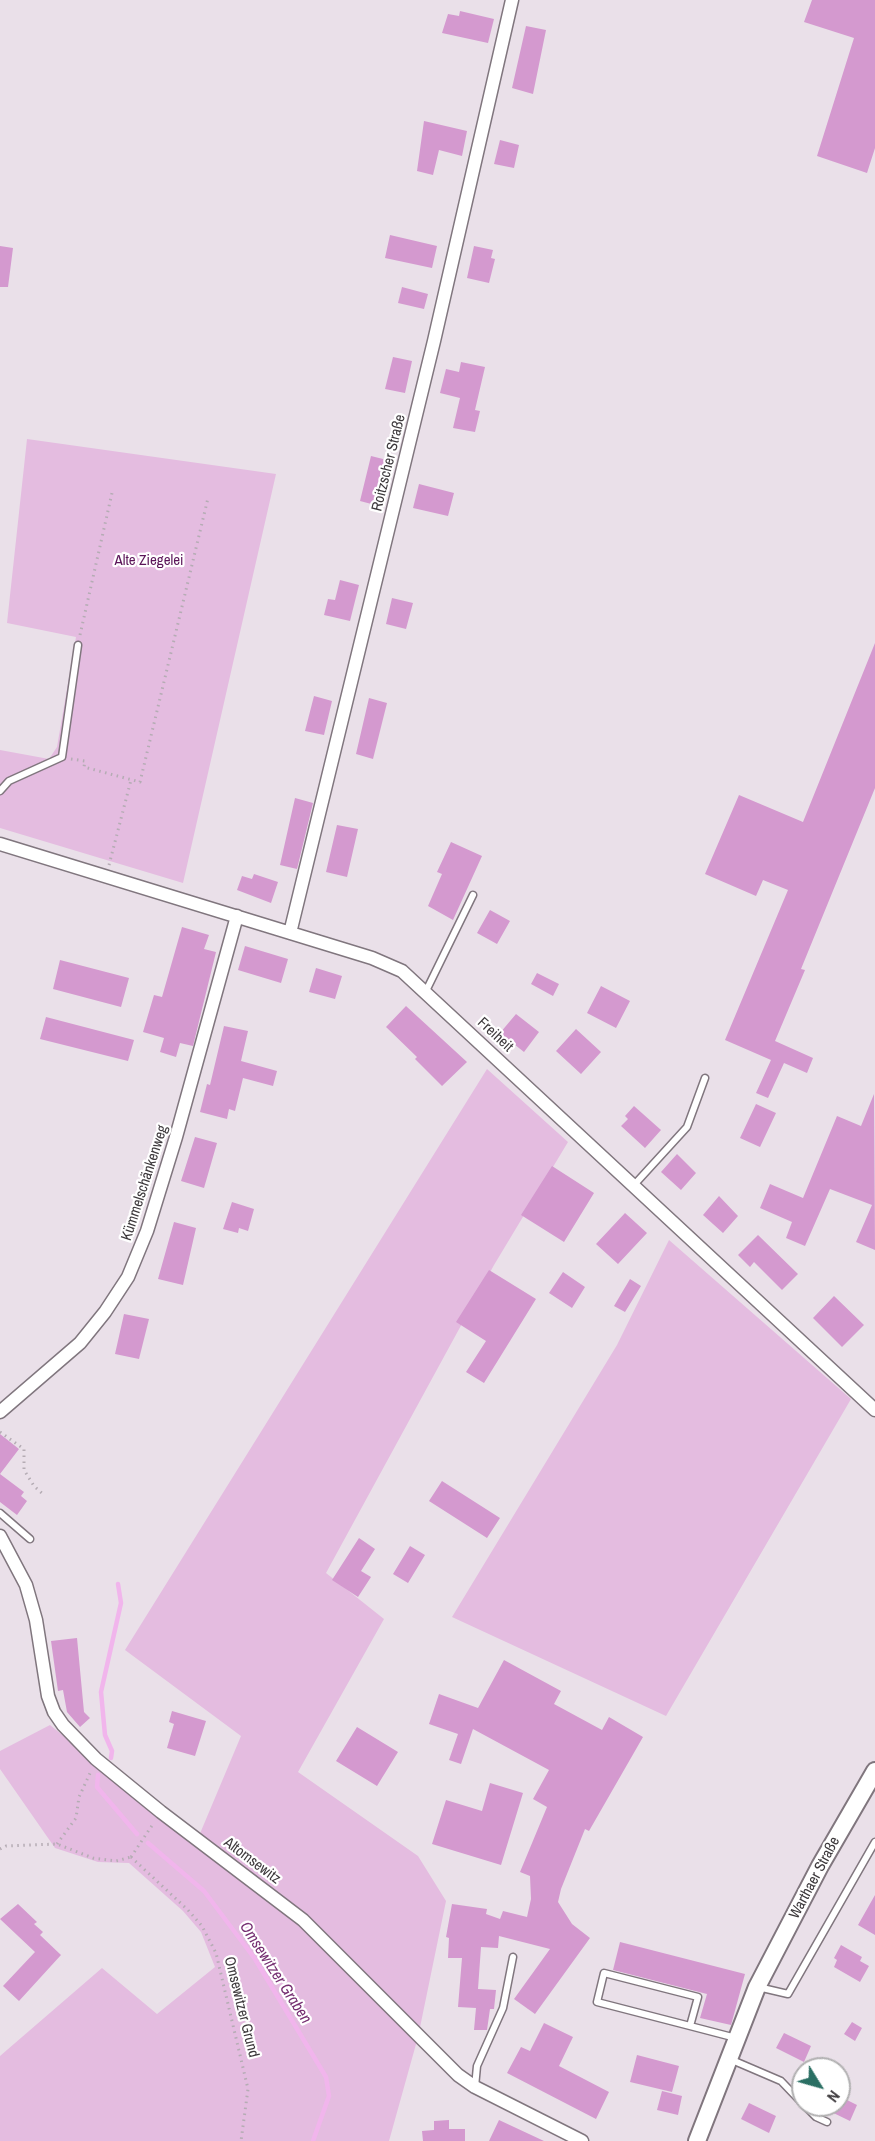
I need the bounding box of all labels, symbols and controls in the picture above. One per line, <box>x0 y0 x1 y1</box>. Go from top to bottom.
street label: Roitzscher Straße <box>368 413 410 513</box>
park label: Alte Ziegelei <box>114 552 184 570</box>
street label: Freiheit <box>473 1014 517 1056</box>
street label: Kümmelschänkenweg <box>118 1123 172 1243</box>
street label: Altomsewitz <box>220 1834 284 1888</box>
street label: Warthaer Straße <box>786 1834 844 1922</box>
water label: Omsewitzer Graben <box>235 1919 315 2027</box>
street label: Omsewitzer Grund <box>220 1955 262 2059</box>
north arrow <box>791 2057 851 2117</box>
text: N <box>822 2086 845 2107</box>

